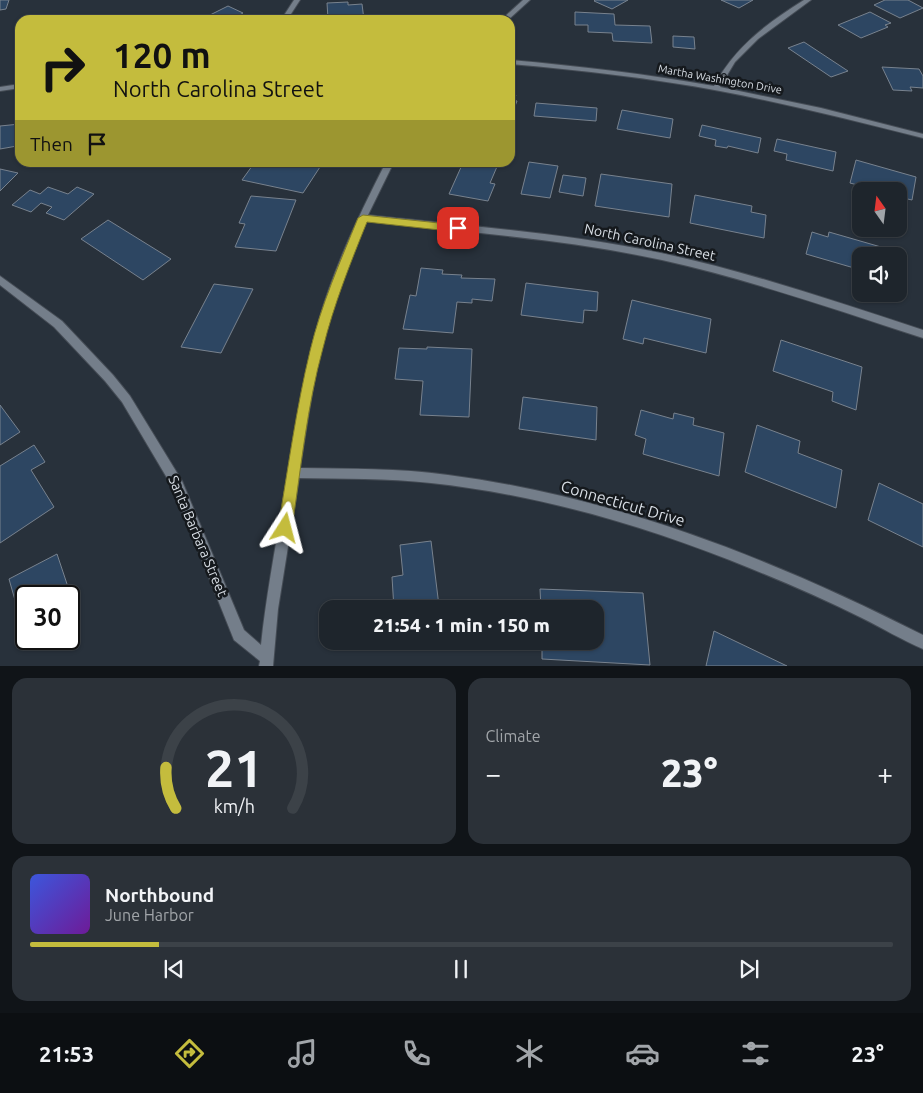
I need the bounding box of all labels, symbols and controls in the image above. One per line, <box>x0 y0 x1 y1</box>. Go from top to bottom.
icon: right <box>30 35 95 100</box>
text: 120 m <box>113 35 211 75</box>
street label: Martha Washington Drive <box>657 62 783 96</box>
text: North Carolina Street <box>113 76 324 101</box>
icon: arrive <box>83 130 111 158</box>
text: Then <box>30 133 73 155</box>
north arrow <box>852 182 908 238</box>
map controls <box>852 182 907 302</box>
pin <box>437 207 479 249</box>
icon: arrive <box>444 214 472 242</box>
street label: North Carolina Street <box>583 220 718 264</box>
button: sound <box>852 247 907 302</box>
street label: Santa Barbara Street <box>165 473 231 599</box>
street label: Connecticut Drive <box>559 477 687 529</box>
position arrow <box>258 501 310 553</box>
speed limit sign: 30 <box>15 585 80 650</box>
text: 21:54 · 1 min · 150 m <box>373 614 550 636</box>
text: Climate <box>486 727 541 745</box>
text: 21 <box>204 739 263 797</box>
text: 23° <box>661 752 718 794</box>
text: − <box>486 758 501 789</box>
text: + <box>877 758 893 789</box>
text: km/h <box>213 796 254 816</box>
text: Northbound <box>105 884 214 906</box>
text: June Harbor <box>105 906 194 924</box>
icon: previous <box>160 955 188 983</box>
icon: pause <box>447 955 475 983</box>
icon: next <box>735 955 763 983</box>
icon: directions <box>172 1036 207 1071</box>
icon: music <box>285 1036 320 1071</box>
icon: phone <box>399 1036 434 1071</box>
icon: climate <box>512 1036 547 1071</box>
icon: car <box>625 1036 660 1071</box>
icon: filters <box>738 1036 773 1071</box>
text: 21:53 <box>39 1041 94 1066</box>
text: 23° <box>851 1041 884 1066</box>

